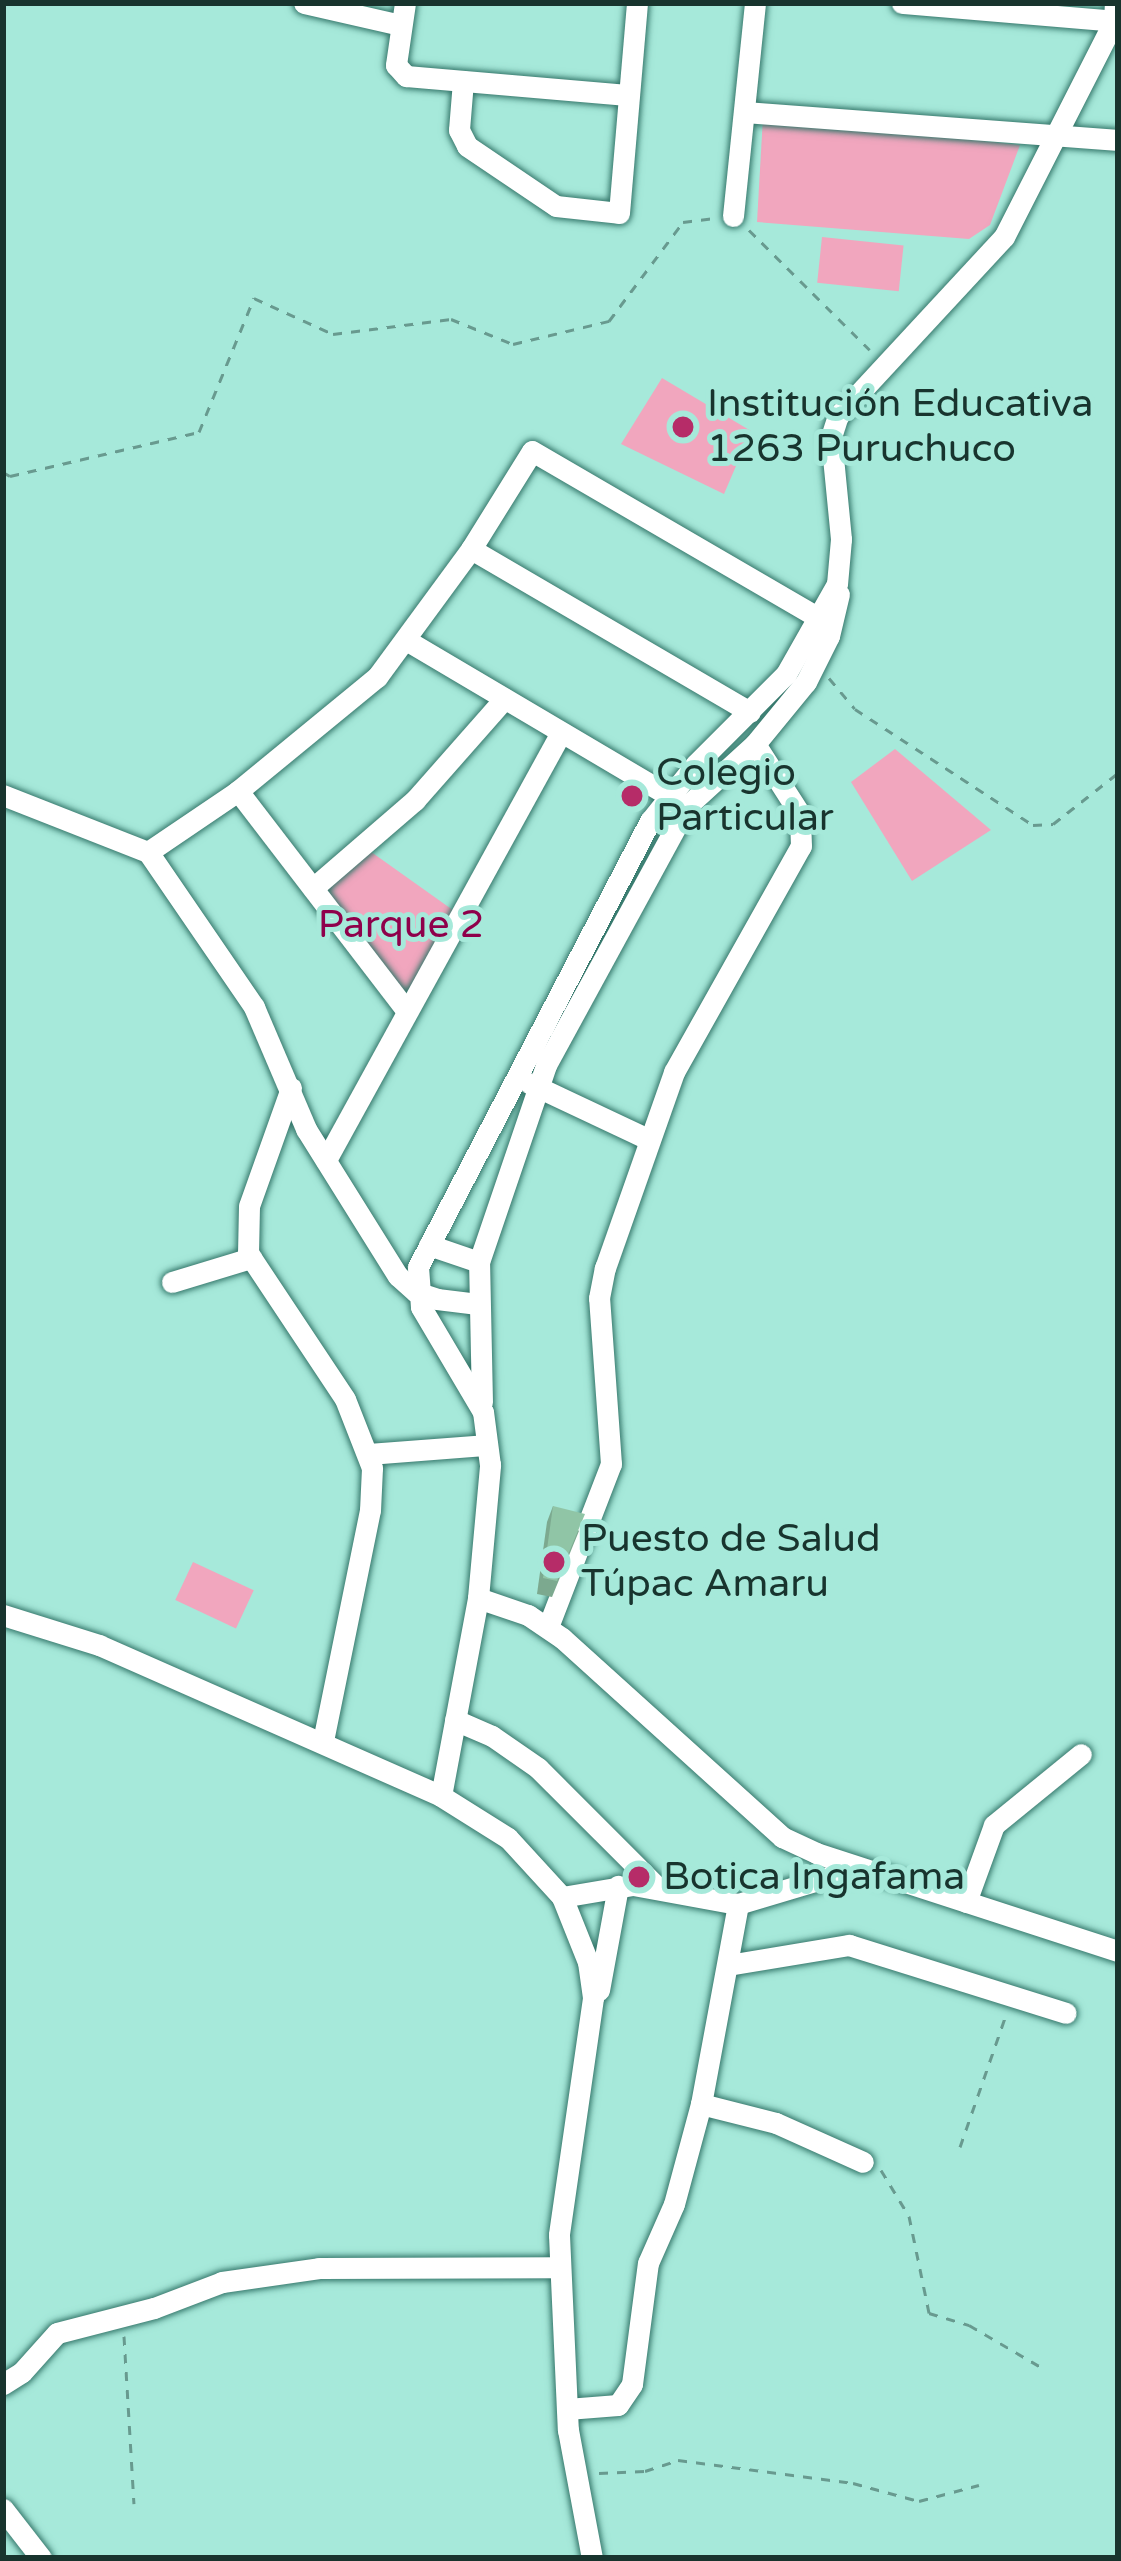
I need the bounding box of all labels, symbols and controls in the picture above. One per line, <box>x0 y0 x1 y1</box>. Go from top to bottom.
place label: Institución Educativa 1263 Puruchuco <box>707 382 1093 473</box>
marker: Institución Educativa 1263 Puruchuco <box>670 414 696 440</box>
place label: Colegio Particular <box>656 751 834 842</box>
marker: Colegio Particular <box>619 783 645 809</box>
park label: Parque 2 <box>318 902 484 948</box>
place label: Puesto de Salud Túpac Amaru <box>581 1517 881 1608</box>
marker: Puesto de Salud Túpac Amaru <box>538 1546 570 1578</box>
place label: Botica Ingafama <box>663 1854 965 1900</box>
marker: Botica Ingafama <box>626 1864 652 1890</box>

